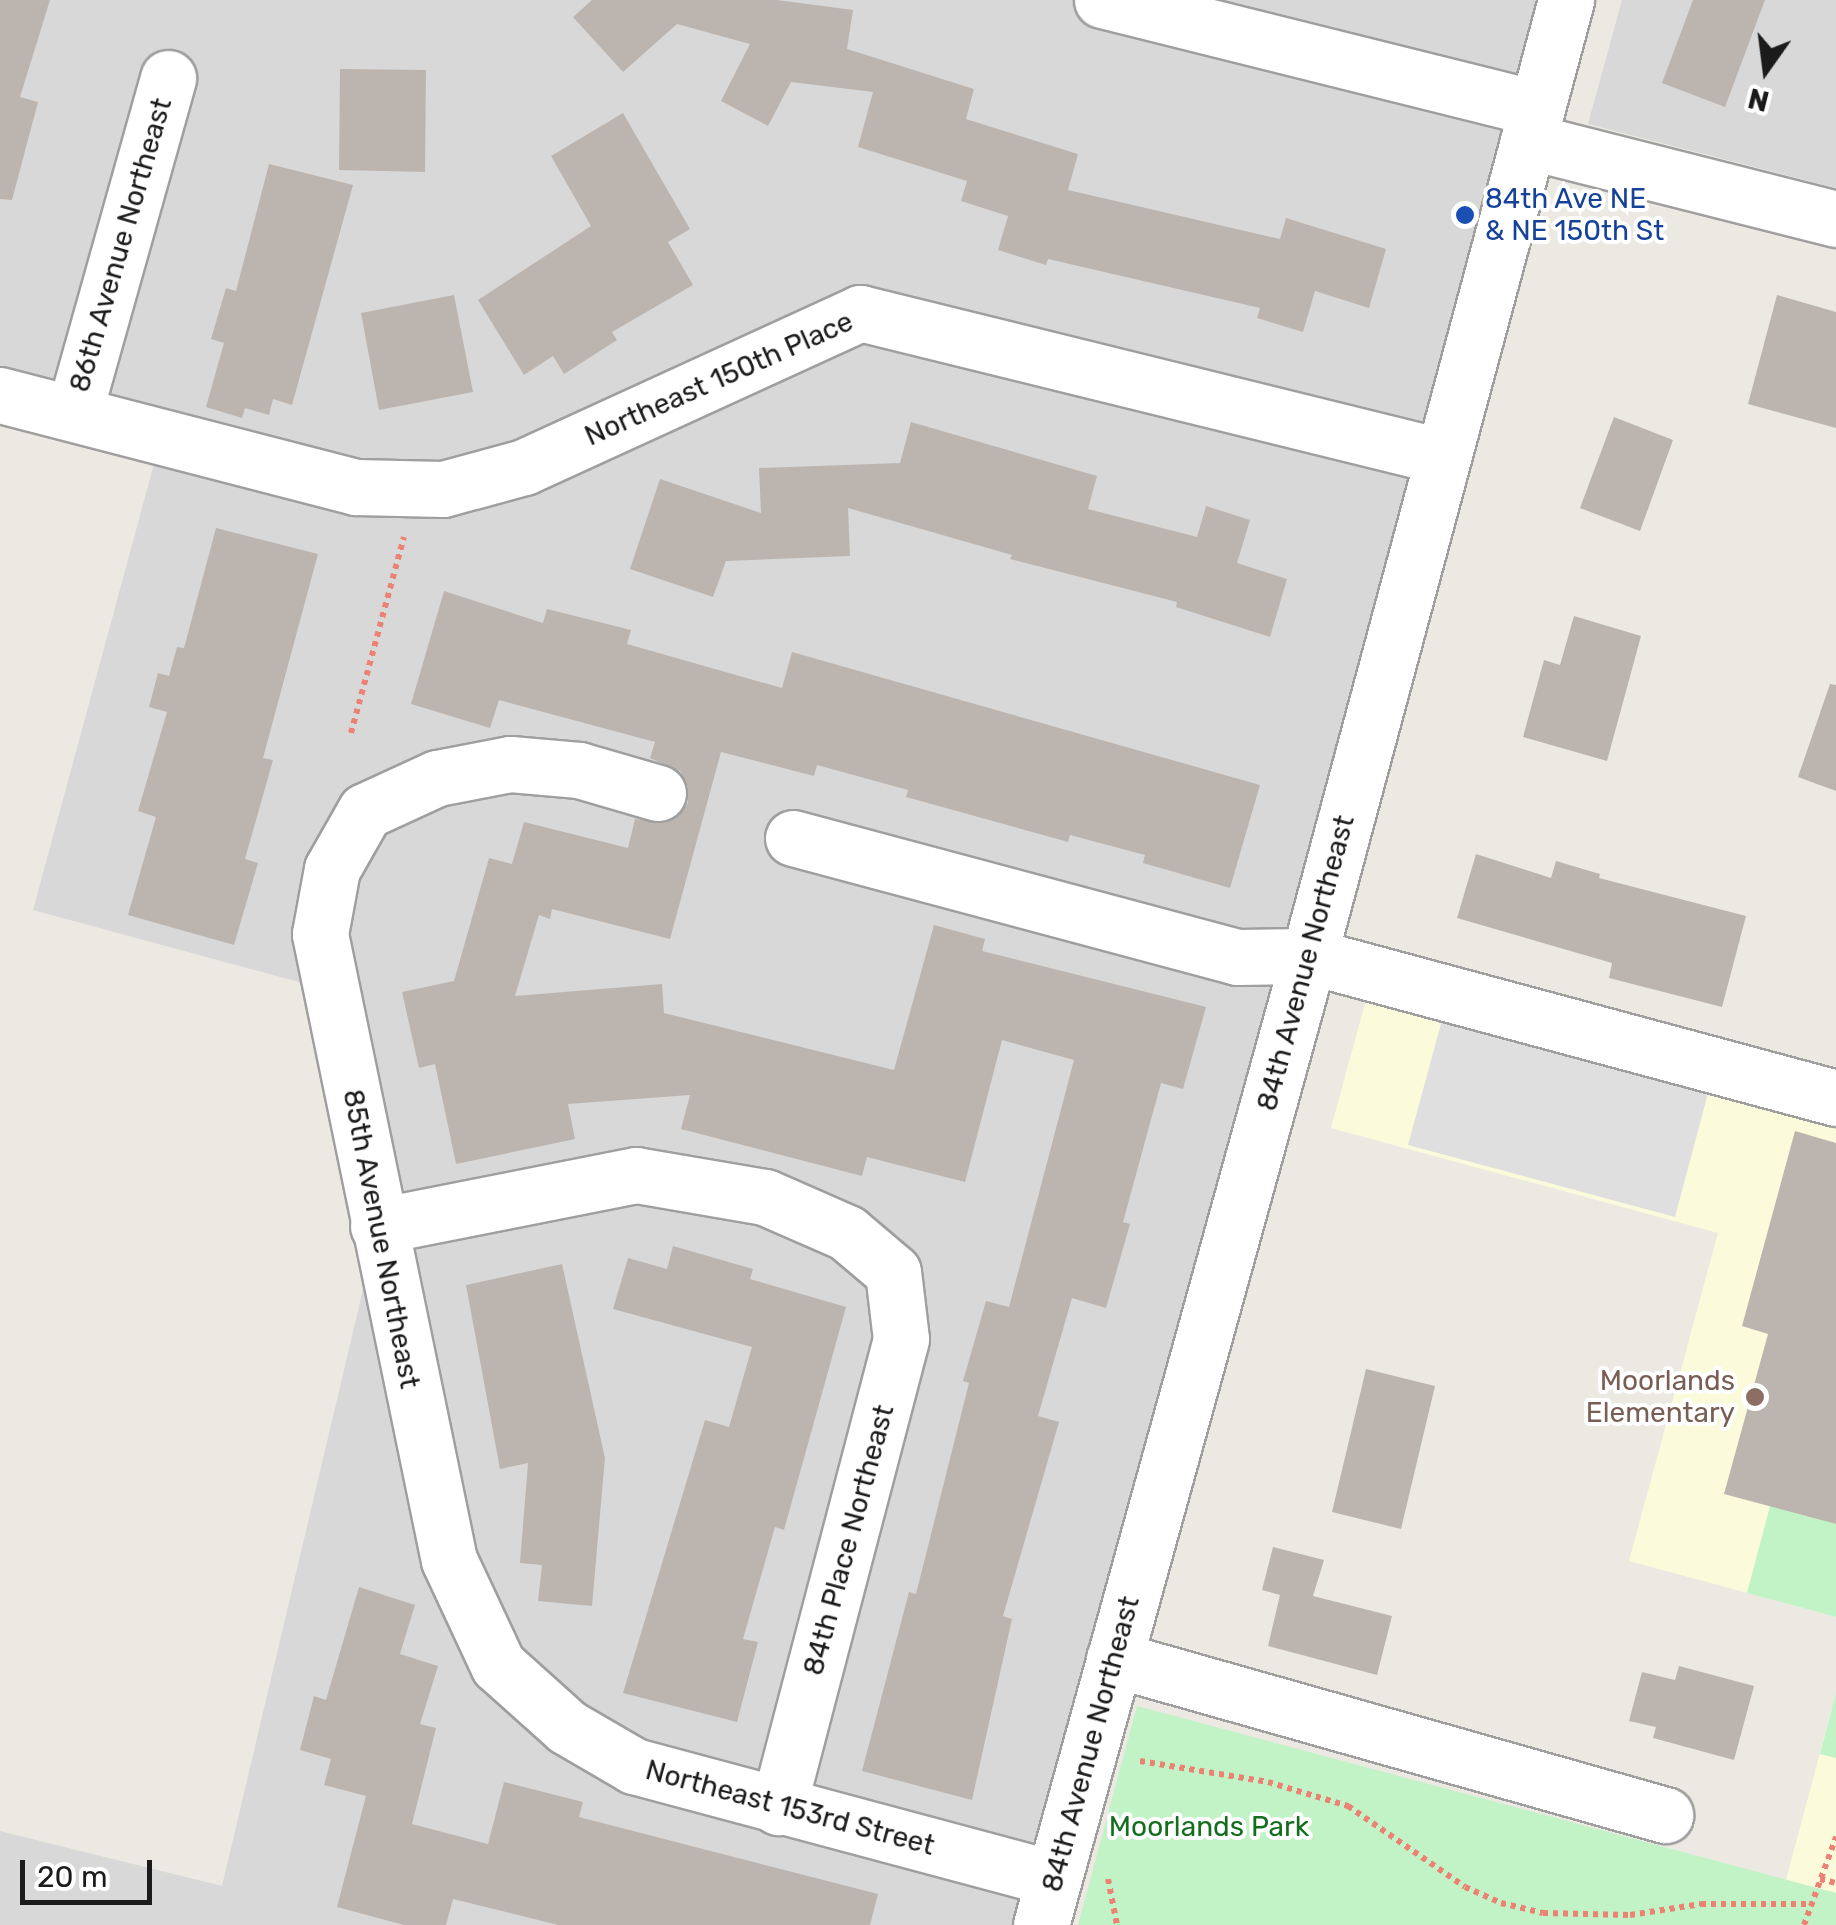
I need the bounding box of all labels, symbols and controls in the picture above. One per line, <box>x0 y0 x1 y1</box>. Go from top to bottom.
north arrow <box>1716 20 1816 120</box>
text: N <box>1745 81 1772 118</box>
street label: 86th Avenue Northeast <box>63 94 179 396</box>
place label: 84th Ave NE & NE 150th St <box>1485 182 1664 248</box>
marker: 84th Ave NE & NE 150th St <box>1454 204 1476 226</box>
street label: Northeast 150th Place <box>580 305 858 453</box>
street label: 84th Avenue Northeast <box>1250 811 1362 1115</box>
street label: 85th Avenue Northeast <box>335 1086 427 1392</box>
place label: Moorlands Elementary <box>1586 1364 1735 1430</box>
marker: Moorlands Elementary <box>1744 1386 1766 1408</box>
street label: 84th Place Northeast <box>797 1401 901 1679</box>
street label: 84th Avenue Northeast <box>1035 1592 1147 1896</box>
street label: Northeast 153rd Street <box>642 1753 938 1863</box>
park label: Moorlands Park <box>1109 1810 1309 1844</box>
scale bar <box>25 1840 158 1902</box>
text: 20 m <box>37 1859 108 1895</box>

